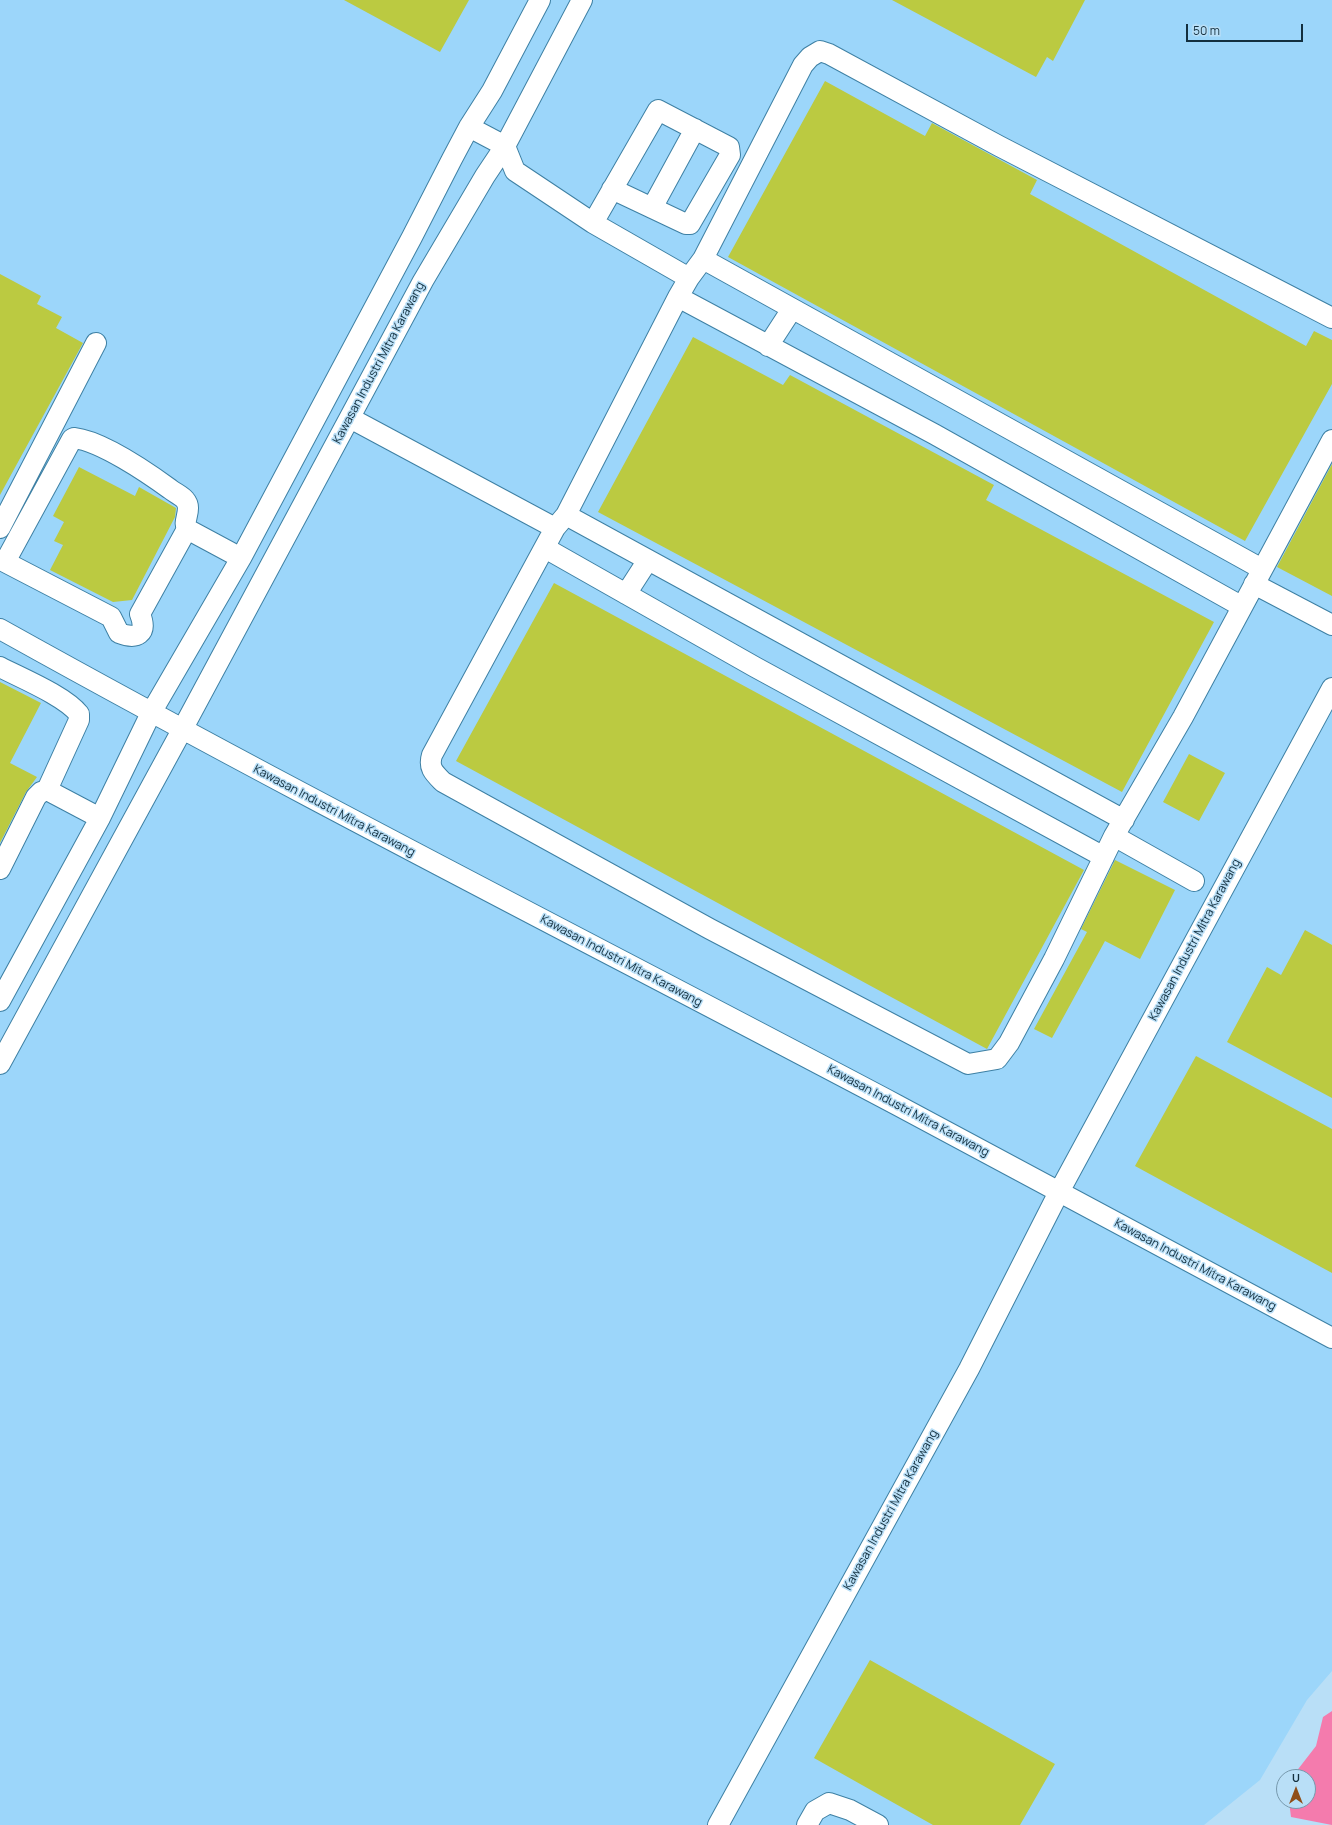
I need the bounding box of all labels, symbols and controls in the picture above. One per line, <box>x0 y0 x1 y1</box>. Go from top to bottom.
scale bar <box>1188 16 1305 42</box>
text: 50 m <box>1193 22 1220 39</box>
street label: Kawasan Industri Mitra Karawang <box>330 280 428 446</box>
street label: Kawasan Industri Mitra Karawang <box>251 762 417 860</box>
street label: Kawasan Industri Mitra Karawang <box>1146 857 1244 1023</box>
street label: Kawasan Industri Mitra Karawang <box>538 912 704 1010</box>
street label: Kawasan Industri Mitra Karawang <box>825 1062 991 1160</box>
street label: Kawasan Industri Mitra Karawang <box>1112 1216 1278 1314</box>
street label: Kawasan Industri Mitra Karawang <box>841 1427 941 1593</box>
north arrow <box>1276 1769 1316 1809</box>
text: U <box>1292 1770 1300 1785</box>

